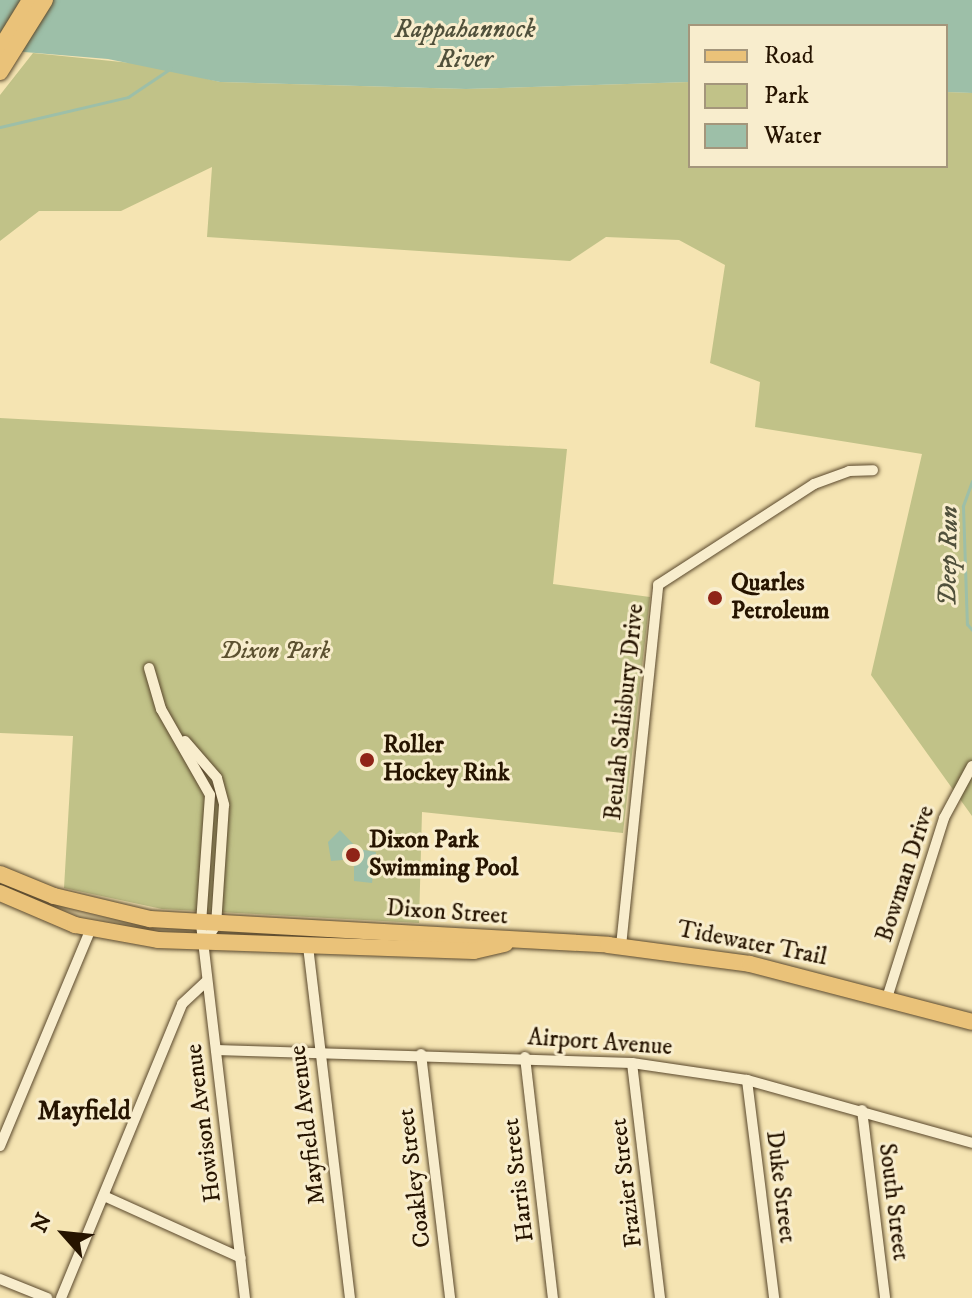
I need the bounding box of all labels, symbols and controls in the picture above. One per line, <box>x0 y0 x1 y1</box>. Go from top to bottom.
water label: Rappahannock River <box>394 14 536 76</box>
legend <box>688 24 948 168</box>
text: Road <box>764 41 814 71</box>
text: Park <box>764 81 809 111</box>
text: Water <box>764 121 821 151</box>
water label: Deep Run <box>933 505 965 607</box>
place label: Quarles Petroleum <box>731 570 829 626</box>
marker: Quarles Petroleum <box>706 589 724 607</box>
street label: Beulah Salisbury Drive <box>599 602 651 822</box>
park label: Dixon Park <box>220 638 330 666</box>
place label: Roller Hockey Rink <box>383 732 510 788</box>
marker: Roller Hockey Rink <box>358 751 376 769</box>
street label: Bowman Drive <box>870 802 942 946</box>
place label: Dixon Park Swimming Pool <box>369 827 518 883</box>
marker: Dixon Park Swimming Pool <box>344 846 362 864</box>
street label: Dixon Street <box>385 894 509 932</box>
street label: Tidewater Trail <box>675 915 829 973</box>
street label: Airport Avenue <box>527 1024 673 1062</box>
street label: Howison Avenue <box>180 1042 228 1204</box>
street label: Mayfield Avenue <box>284 1044 332 1206</box>
district label: Mayfield <box>37 1096 131 1128</box>
street label: Coakley Street <box>392 1107 438 1249</box>
street label: Harris Street <box>497 1117 541 1243</box>
street label: Frazier Street <box>605 1117 649 1249</box>
street label: Duke Street <box>759 1129 801 1245</box>
street label: South Street <box>872 1142 914 1262</box>
north arrow <box>24 1194 104 1274</box>
text: N <box>26 1209 58 1237</box>

